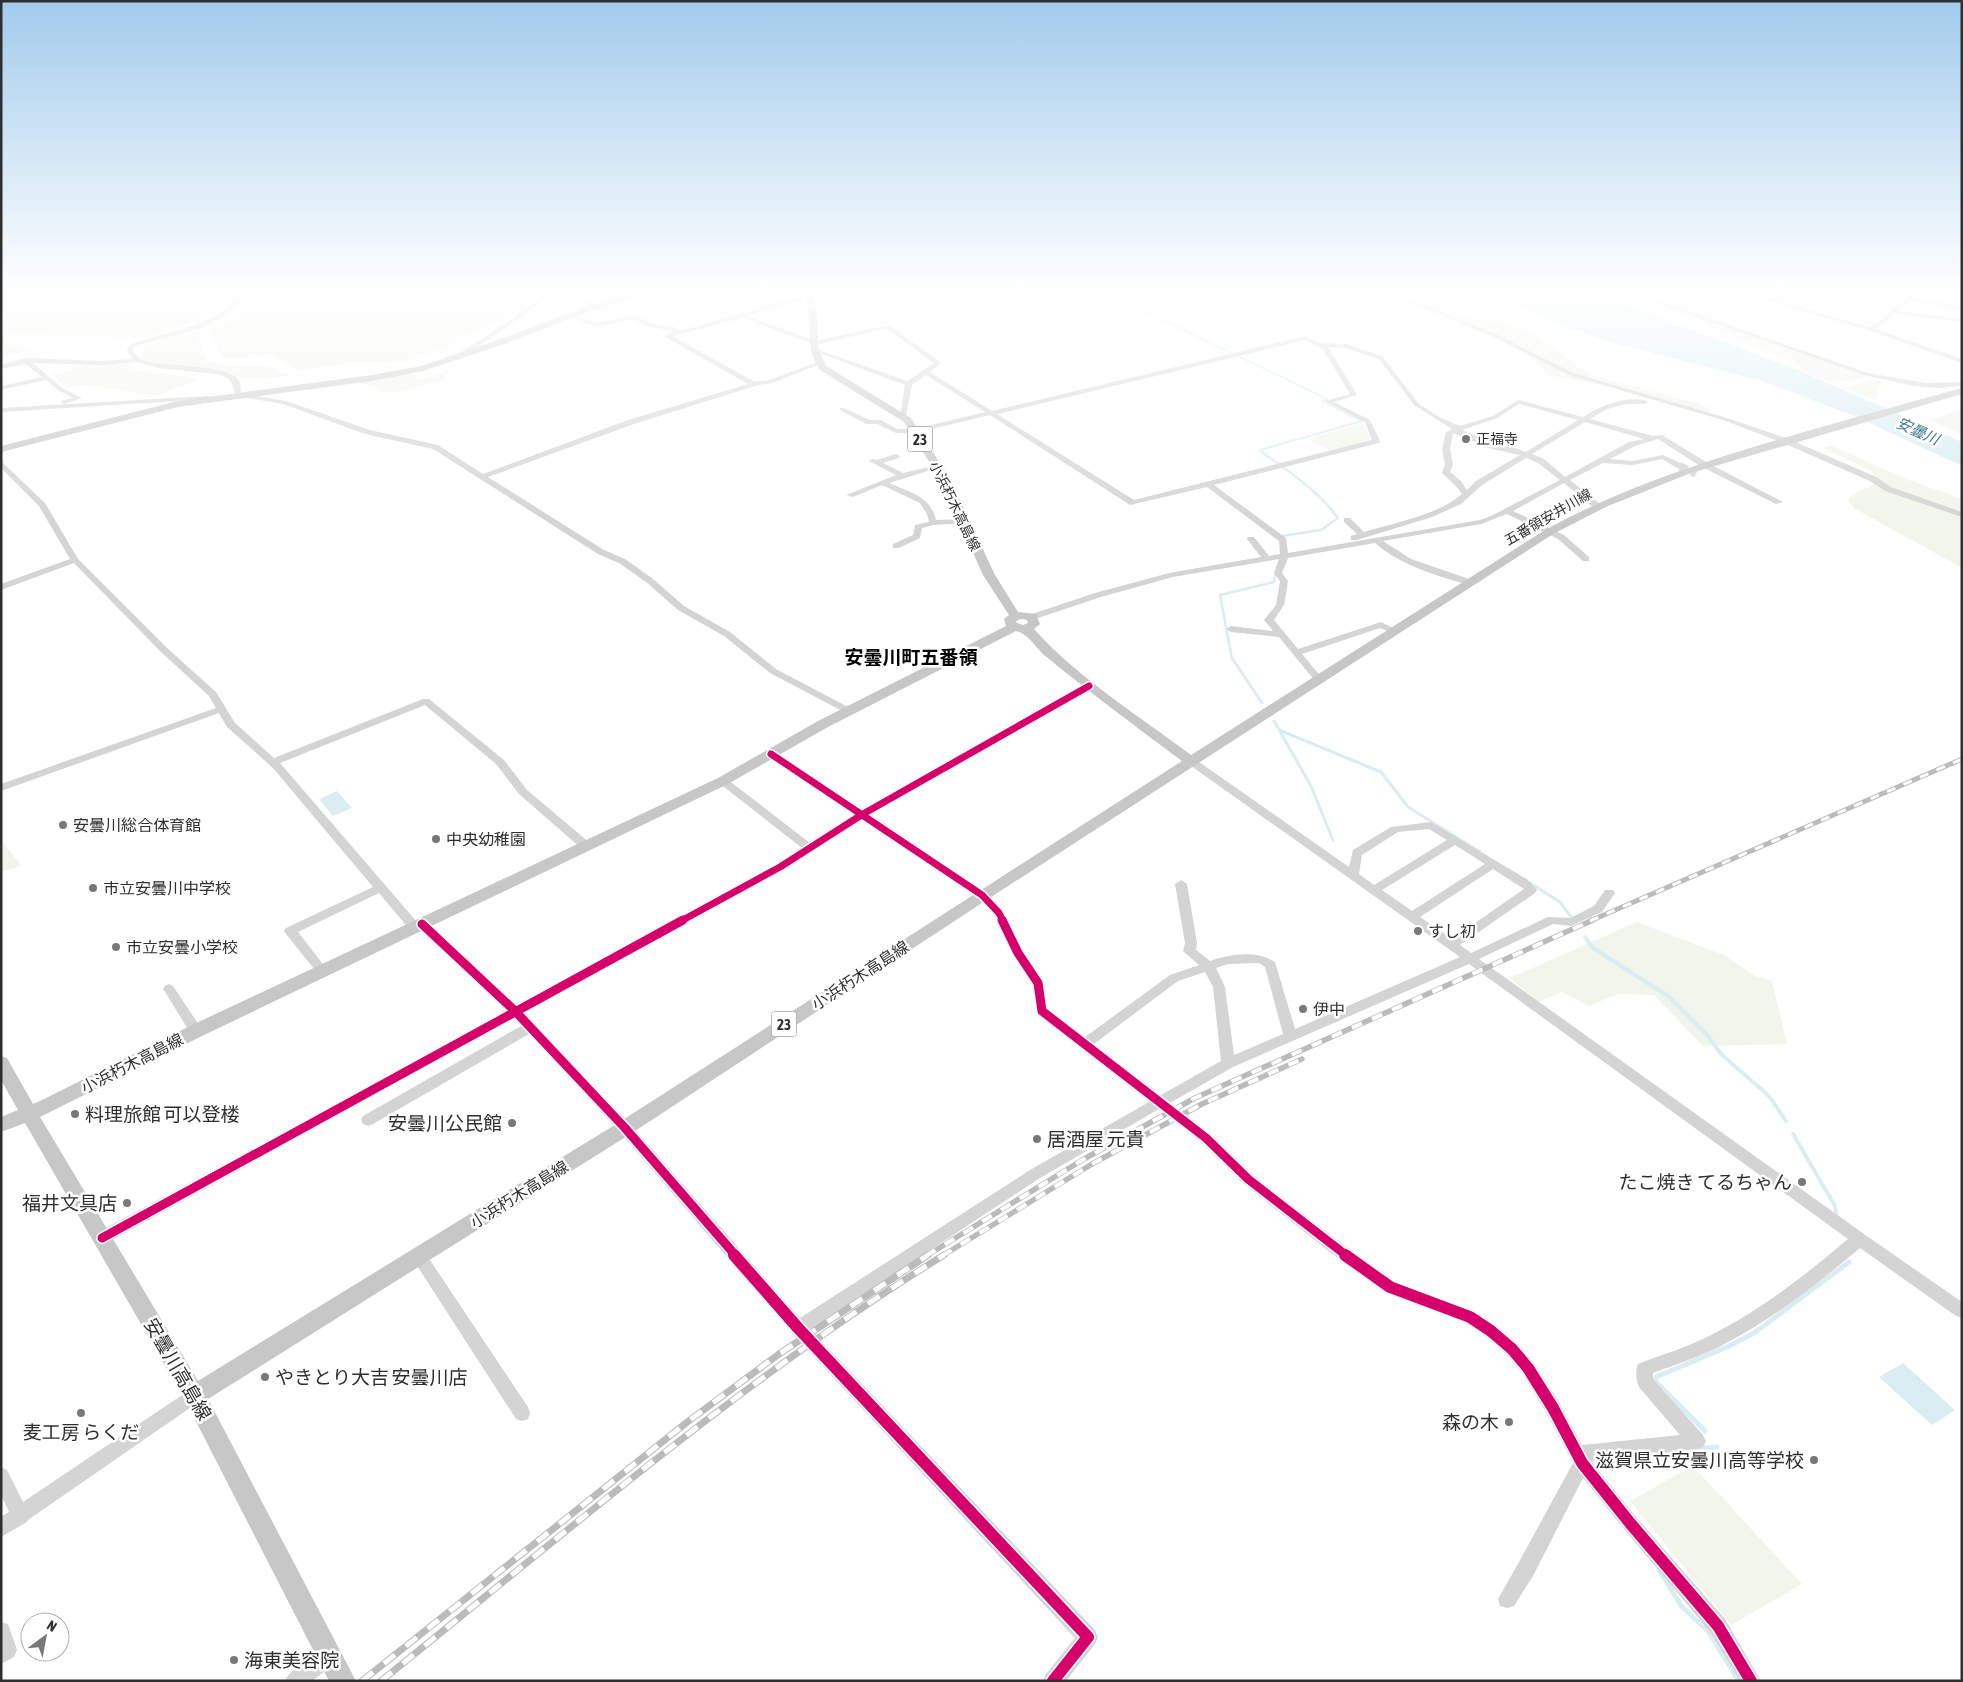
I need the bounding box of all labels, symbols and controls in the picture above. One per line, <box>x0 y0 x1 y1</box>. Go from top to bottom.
water label: 安曇川 <box>1894 414 1944 449</box>
road number: 23 <box>908 426 932 452</box>
place label: 正福寺 <box>1476 431 1518 447</box>
marker: 正福寺 <box>1460 433 1472 445</box>
street label: 小浜朽木高島線 <box>926 458 984 554</box>
street label: 五番領安井川線 <box>1502 486 1594 548</box>
district label: 安曇川町五番領 <box>844 646 978 668</box>
place label: 安曇川総合体育館 <box>73 816 201 834</box>
marker: 安曇川総合体育館 <box>57 819 69 831</box>
place label: 中央幼稚園 <box>446 830 526 848</box>
marker: 中央幼稚園 <box>430 833 442 845</box>
place label: 市立安曇川中学校 <box>103 879 231 897</box>
marker: 市立安曇川中学校 <box>87 882 99 894</box>
place label: すし初 <box>1428 922 1476 940</box>
marker: すし初 <box>1412 925 1424 937</box>
street label: 小浜朽木高島線 <box>808 937 912 1013</box>
place label: 市立安曇小学校 <box>126 938 238 956</box>
marker: 市立安曇小学校 <box>110 941 122 953</box>
place label: 伊中 <box>1313 1000 1345 1018</box>
marker: 伊中 <box>1297 1003 1309 1015</box>
road number: 23 <box>772 1012 796 1036</box>
street label: 小浜朽木高島線 <box>78 1030 186 1096</box>
place label: 料理旅館 可以登楼 <box>85 1103 240 1125</box>
marker: 料理旅館 可以登楼 <box>69 1108 81 1120</box>
place label: 安曇川公民館 <box>388 1112 502 1134</box>
marker: 安曇川公民館 <box>506 1117 518 1129</box>
place label: 居酒屋 元貴 <box>1047 1128 1145 1150</box>
marker: 居酒屋 元貴 <box>1031 1133 1043 1145</box>
street label: 小浜朽木高島線 <box>467 1157 571 1231</box>
place label: たこ焼き てるちゃん <box>1618 1171 1792 1193</box>
marker: たこ焼き てるちゃん <box>1796 1176 1808 1188</box>
place label: 福井文具店 <box>22 1192 117 1214</box>
marker: 福井文具店 <box>121 1197 133 1209</box>
street label: 安曇川高島線 <box>140 1314 216 1424</box>
place label: やきとり大吉 安曇川店 <box>275 1366 468 1388</box>
marker: やきとり大吉 安曇川店 <box>259 1371 271 1383</box>
marker: 麦工房 らくだ <box>75 1407 87 1419</box>
place label: 森の木 <box>1442 1411 1499 1433</box>
marker: 森の木 <box>1503 1416 1515 1428</box>
place label: 麦工房 らくだ <box>23 1421 139 1443</box>
place label: 滋賀県立安曇川高等学校 <box>1595 1449 1804 1471</box>
marker: 滋賀県立安曇川高等学校 <box>1808 1454 1820 1466</box>
north arrow <box>20 1612 70 1662</box>
text: N <box>44 1617 60 1635</box>
place label: 海東美容院 <box>244 1649 339 1671</box>
marker: 海東美容院 <box>228 1654 240 1666</box>

